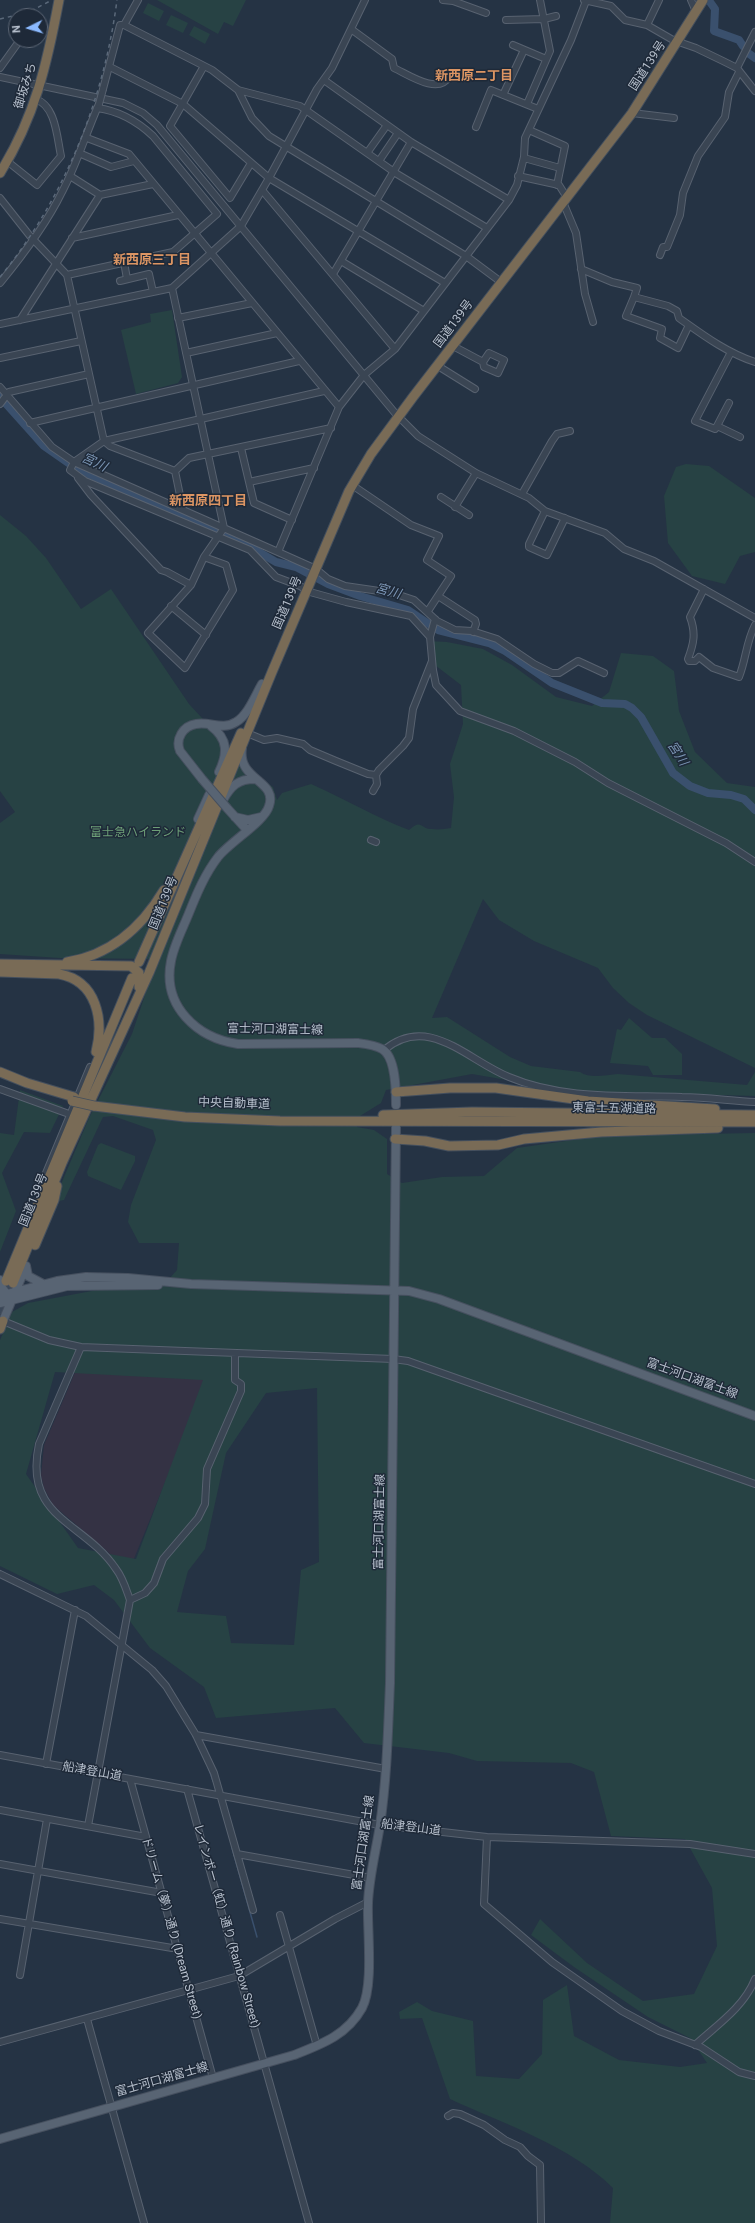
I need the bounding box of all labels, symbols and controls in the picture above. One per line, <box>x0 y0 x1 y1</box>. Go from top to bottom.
north arrow <box>8 8 48 48</box>
text: N <box>10 25 23 33</box>
street label: 国道139号 <box>627 38 669 94</box>
street label: 御坂みち <box>12 61 40 111</box>
district label: 新西原二丁目 <box>435 69 513 85</box>
district label: 新西原三丁目 <box>113 253 191 269</box>
street label: 国道139号 <box>431 297 477 351</box>
water label: 宮川 <box>79 450 109 476</box>
district label: 新西原四丁目 <box>169 494 247 510</box>
street label: 国道139号 <box>270 574 306 632</box>
water label: 宮川 <box>373 581 403 603</box>
water label: 宮川 <box>663 739 691 769</box>
park label: 富士急ハイランド <box>90 826 186 840</box>
street label: 国道139号 <box>147 874 181 932</box>
street label: 富士河口湖富士線 <box>227 1022 323 1038</box>
street label: 中央自動車道 <box>198 1096 270 1112</box>
street label: 東富士五湖道路 <box>572 1101 656 1117</box>
street label: 国道139号 <box>17 1171 51 1229</box>
street label: 富士河口湖富士線 <box>644 1356 740 1402</box>
street label: 富士河口湖富士線 <box>372 1474 388 1570</box>
street label: 船津登山道 <box>61 1760 123 1784</box>
street label: 富士河口湖富士線 <box>350 1794 378 1892</box>
street label: 船津登山道 <box>380 1817 442 1839</box>
street label: レインボー（虹）通り (Rainbow Street) <box>190 1822 262 2030</box>
street label: ドリーム（夢）通り (Dream Street) <box>138 1835 204 2021</box>
street label: 富士河口湖富士線 <box>114 2060 210 2100</box>

